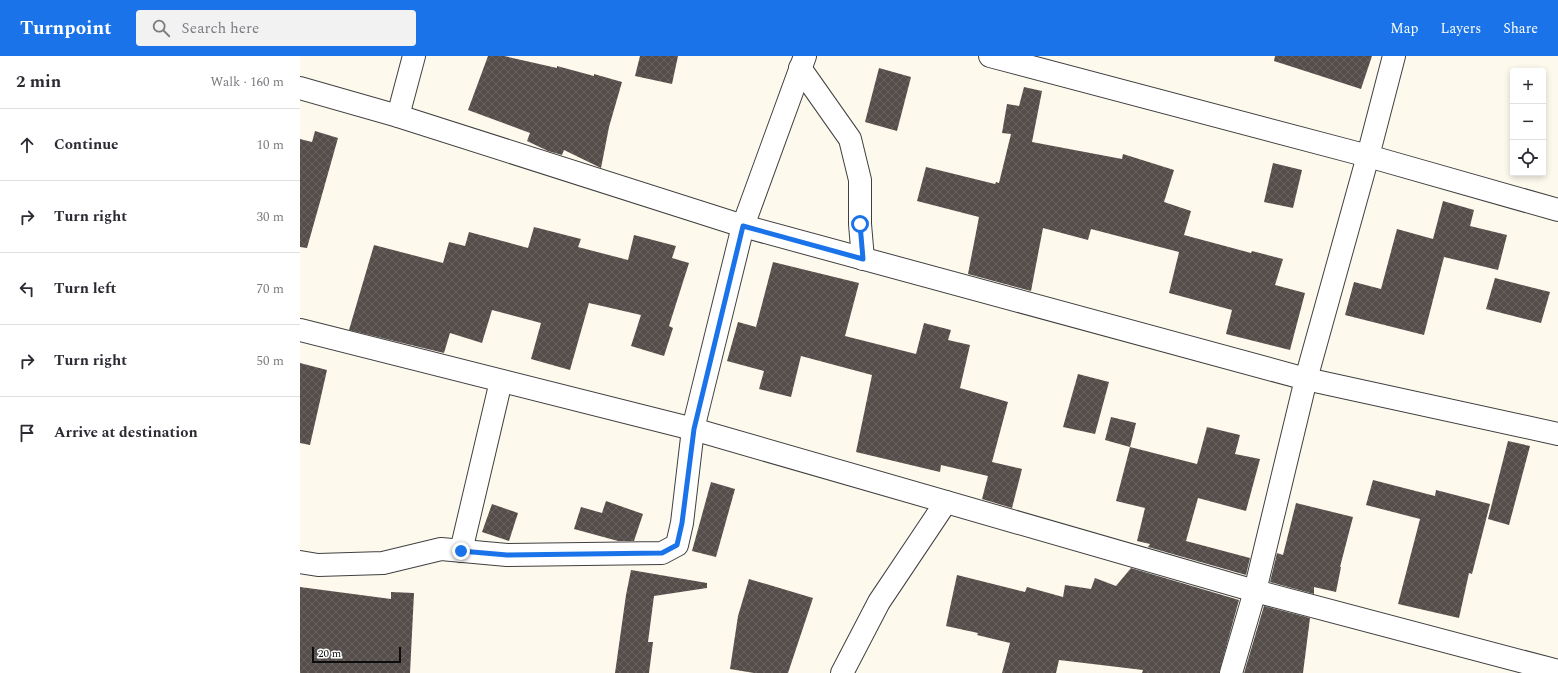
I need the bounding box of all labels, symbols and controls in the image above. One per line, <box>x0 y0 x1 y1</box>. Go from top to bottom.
search box <box>136 10 416 46</box>
text: Turnpoint <box>20 14 112 43</box>
icon: search <box>150 17 172 39</box>
text: Search here <box>182 17 259 40</box>
text: Map <box>1390 18 1419 39</box>
text: Layers <box>1441 18 1481 39</box>
text: Share <box>1503 18 1538 39</box>
map controls <box>1510 68 1546 176</box>
button: + <box>1510 68 1546 104</box>
text: 2 min <box>16 69 61 95</box>
text: Walk · 160 m <box>210 72 284 92</box>
button: − <box>1510 104 1546 140</box>
text: Continue <box>54 133 119 156</box>
icon: ahead <box>16 134 38 156</box>
text: 10 m <box>257 135 284 155</box>
button: locate <box>1510 140 1546 176</box>
text: Turn right <box>54 205 127 228</box>
icon: right <box>16 206 38 228</box>
text: 30 m <box>257 207 284 227</box>
route start <box>851 215 869 233</box>
text: Turn left <box>54 277 116 300</box>
icon: left <box>16 278 38 300</box>
text: 70 m <box>257 279 284 299</box>
text: Turn right <box>54 349 127 372</box>
icon: right <box>16 350 38 372</box>
text: 50 m <box>257 351 284 371</box>
text: Arrive at destination <box>54 421 198 444</box>
icon: arrive <box>16 422 38 444</box>
route end <box>452 542 470 560</box>
scale bar <box>312 645 401 664</box>
text: 20 m <box>318 645 341 662</box>

